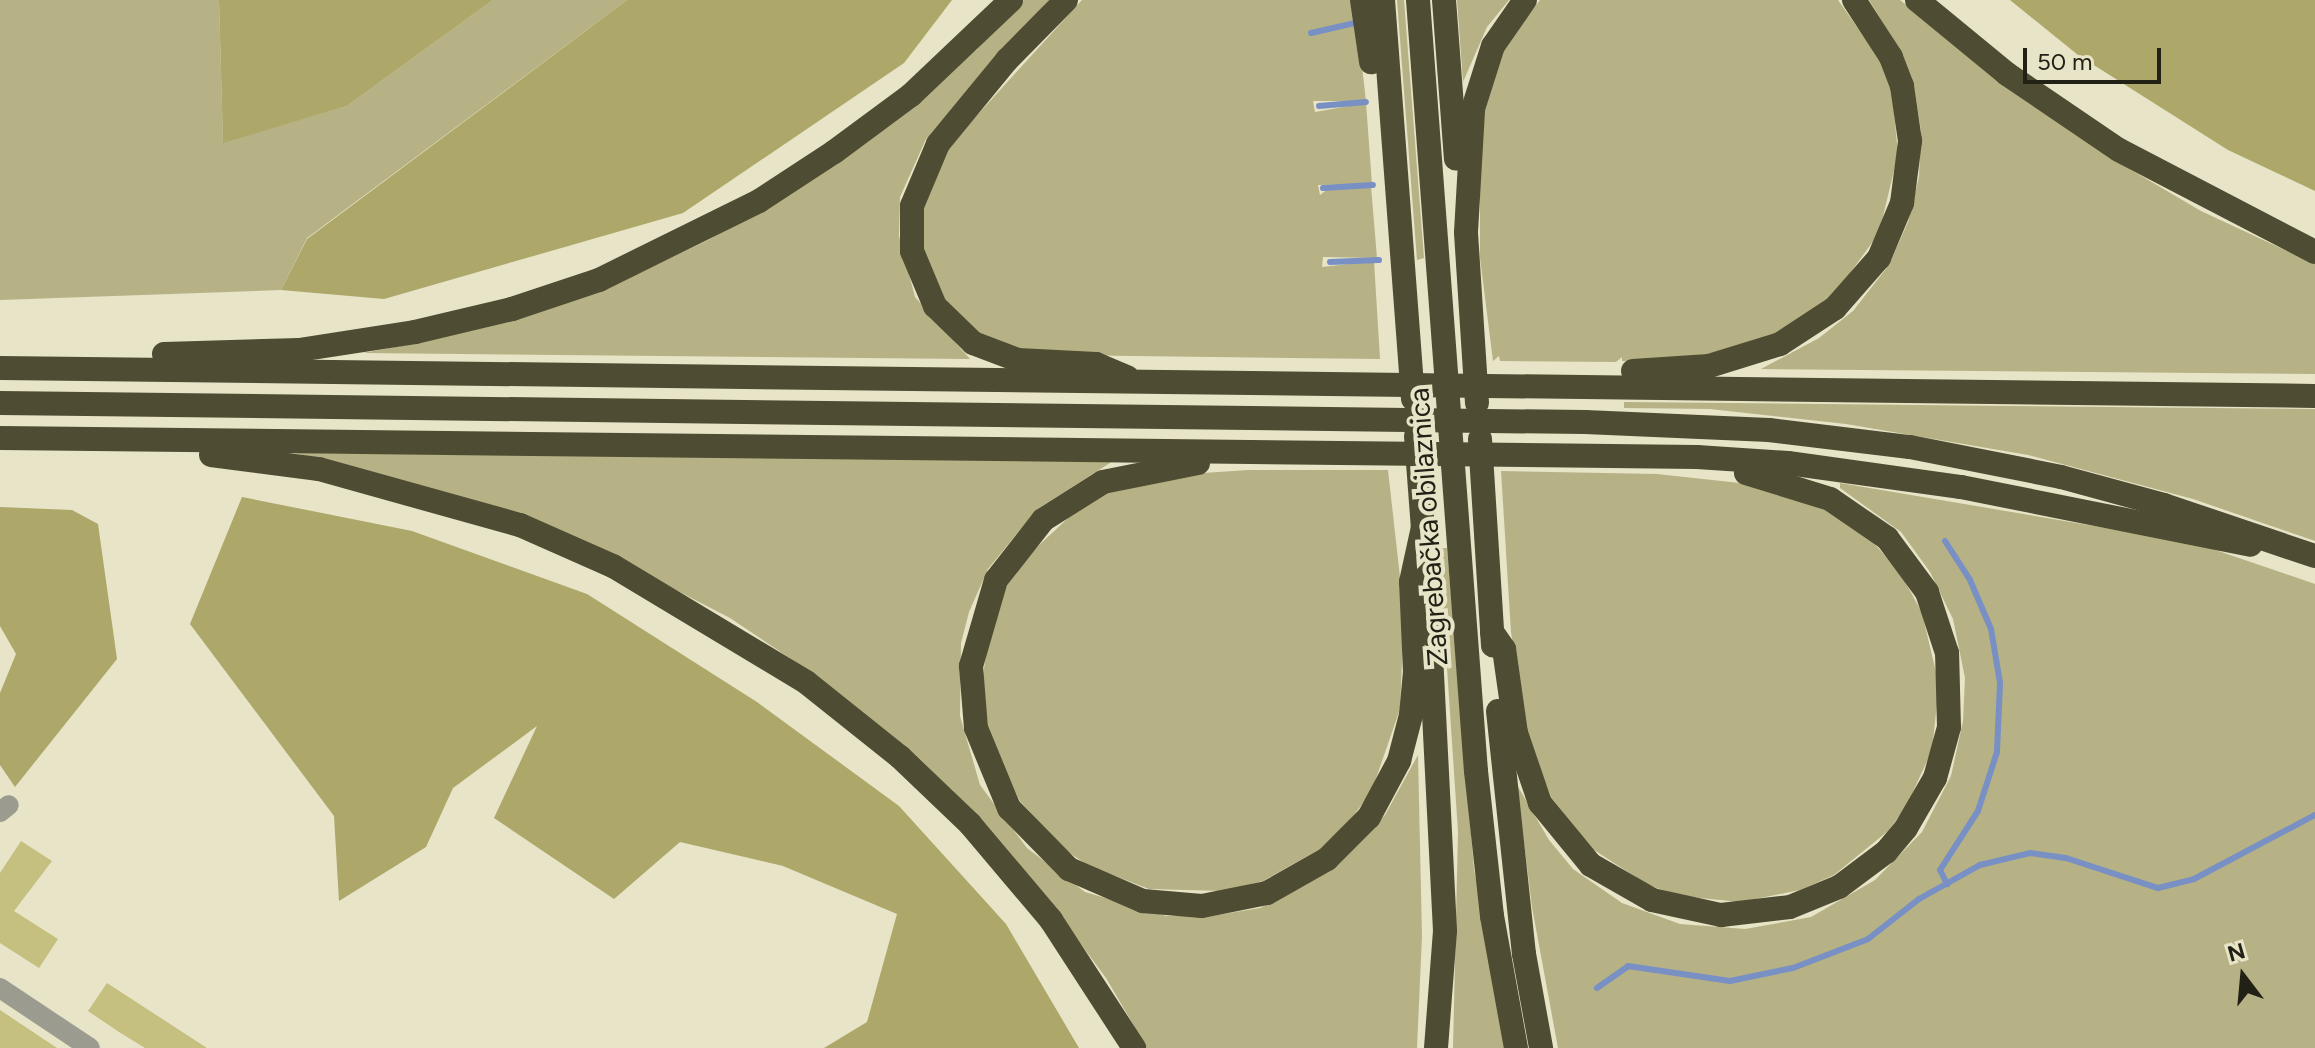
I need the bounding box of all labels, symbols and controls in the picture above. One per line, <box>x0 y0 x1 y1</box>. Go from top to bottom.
scale bar <box>2027 32 2165 82</box>
text: 50 m <box>2037 47 2093 76</box>
street label: Zagrebačka obilaznica <box>1402 387 1454 667</box>
north arrow <box>2203 936 2283 1016</box>
text: N <box>2224 937 2248 968</box>

